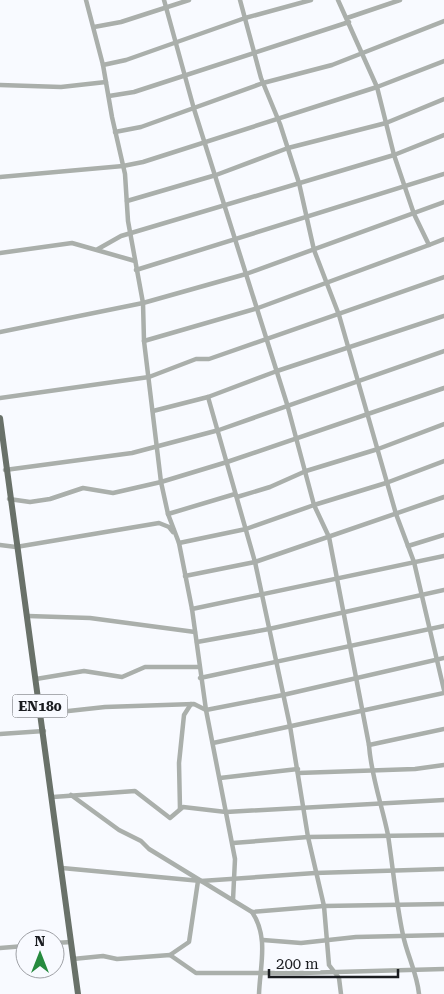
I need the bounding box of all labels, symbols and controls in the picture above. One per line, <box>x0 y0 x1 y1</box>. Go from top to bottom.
road number: EN180 <box>12 694 68 718</box>
north arrow <box>15 929 65 979</box>
text: N <box>35 933 46 949</box>
scale bar <box>269 946 398 978</box>
text: 200 m <box>276 955 319 973</box>

